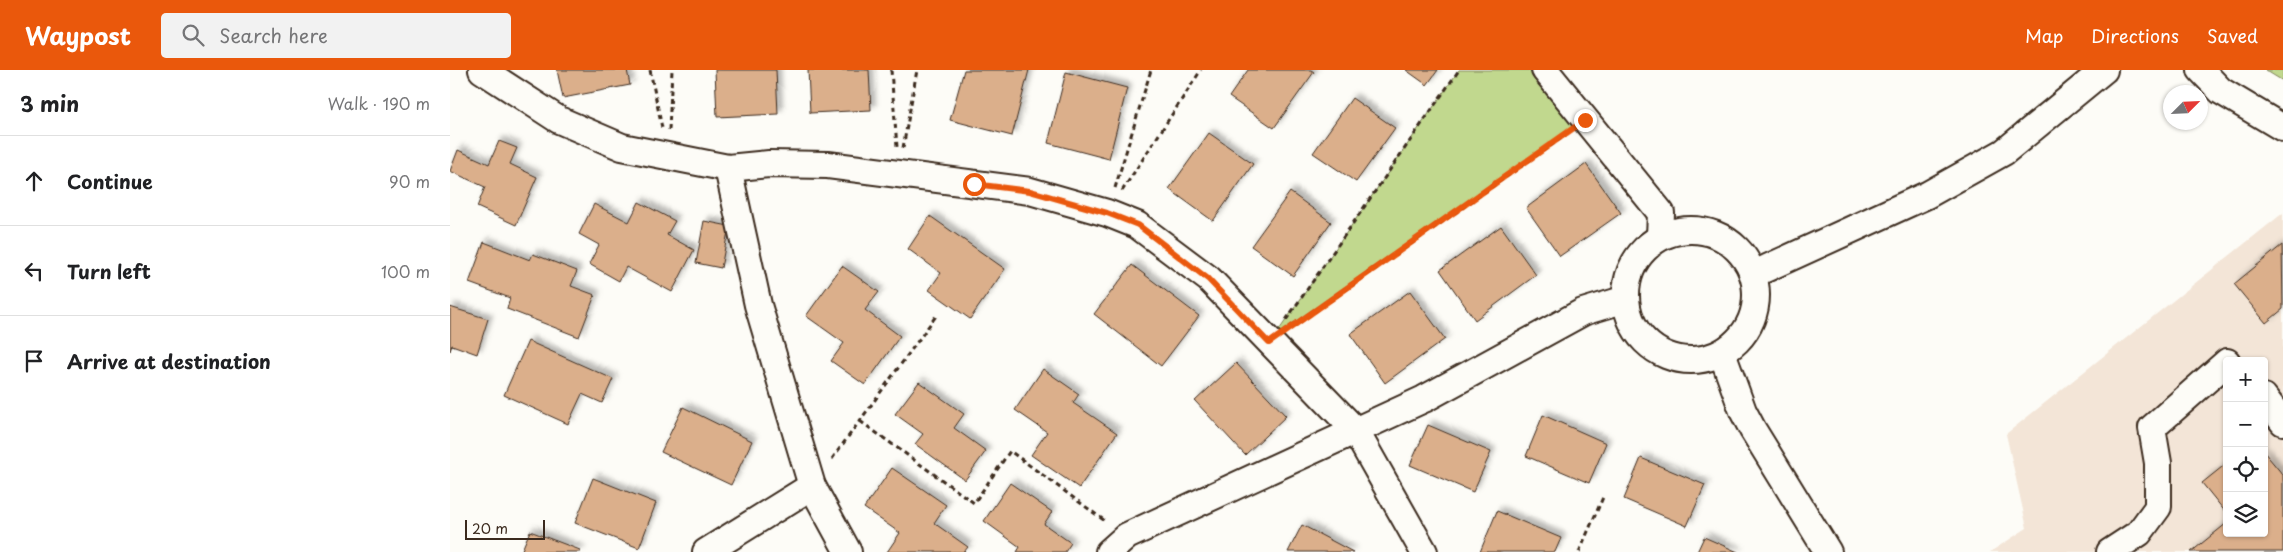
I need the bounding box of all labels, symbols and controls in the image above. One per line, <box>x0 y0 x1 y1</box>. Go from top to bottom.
search box <box>161 13 511 58</box>
text: Waypost <box>25 17 131 53</box>
icon: search <box>179 21 207 49</box>
text: Search here <box>219 21 328 49</box>
text: Map <box>2025 22 2063 49</box>
text: Directions <box>2091 22 2179 49</box>
text: Saved <box>2207 22 2258 49</box>
north arrow <box>2163 85 2208 130</box>
text: 3 min <box>20 87 79 119</box>
text: Walk · 190 m <box>328 91 430 115</box>
route end <box>1574 109 1597 132</box>
icon: ahead <box>20 167 48 195</box>
text: Continue <box>67 167 153 195</box>
text: 90 m <box>389 169 430 193</box>
route start <box>963 173 986 196</box>
icon: left <box>20 257 48 285</box>
text: Turn left <box>67 257 151 285</box>
text: 100 m <box>381 259 430 283</box>
icon: arrive <box>20 347 48 375</box>
text: Arrive at destination <box>67 347 271 375</box>
map controls <box>2223 357 2268 537</box>
button: + <box>2223 357 2268 402</box>
button: − <box>2223 402 2268 447</box>
button: locate <box>2223 447 2268 492</box>
button: layers <box>2223 492 2268 537</box>
scale bar <box>465 517 545 540</box>
text: 20 m <box>472 518 508 539</box>

